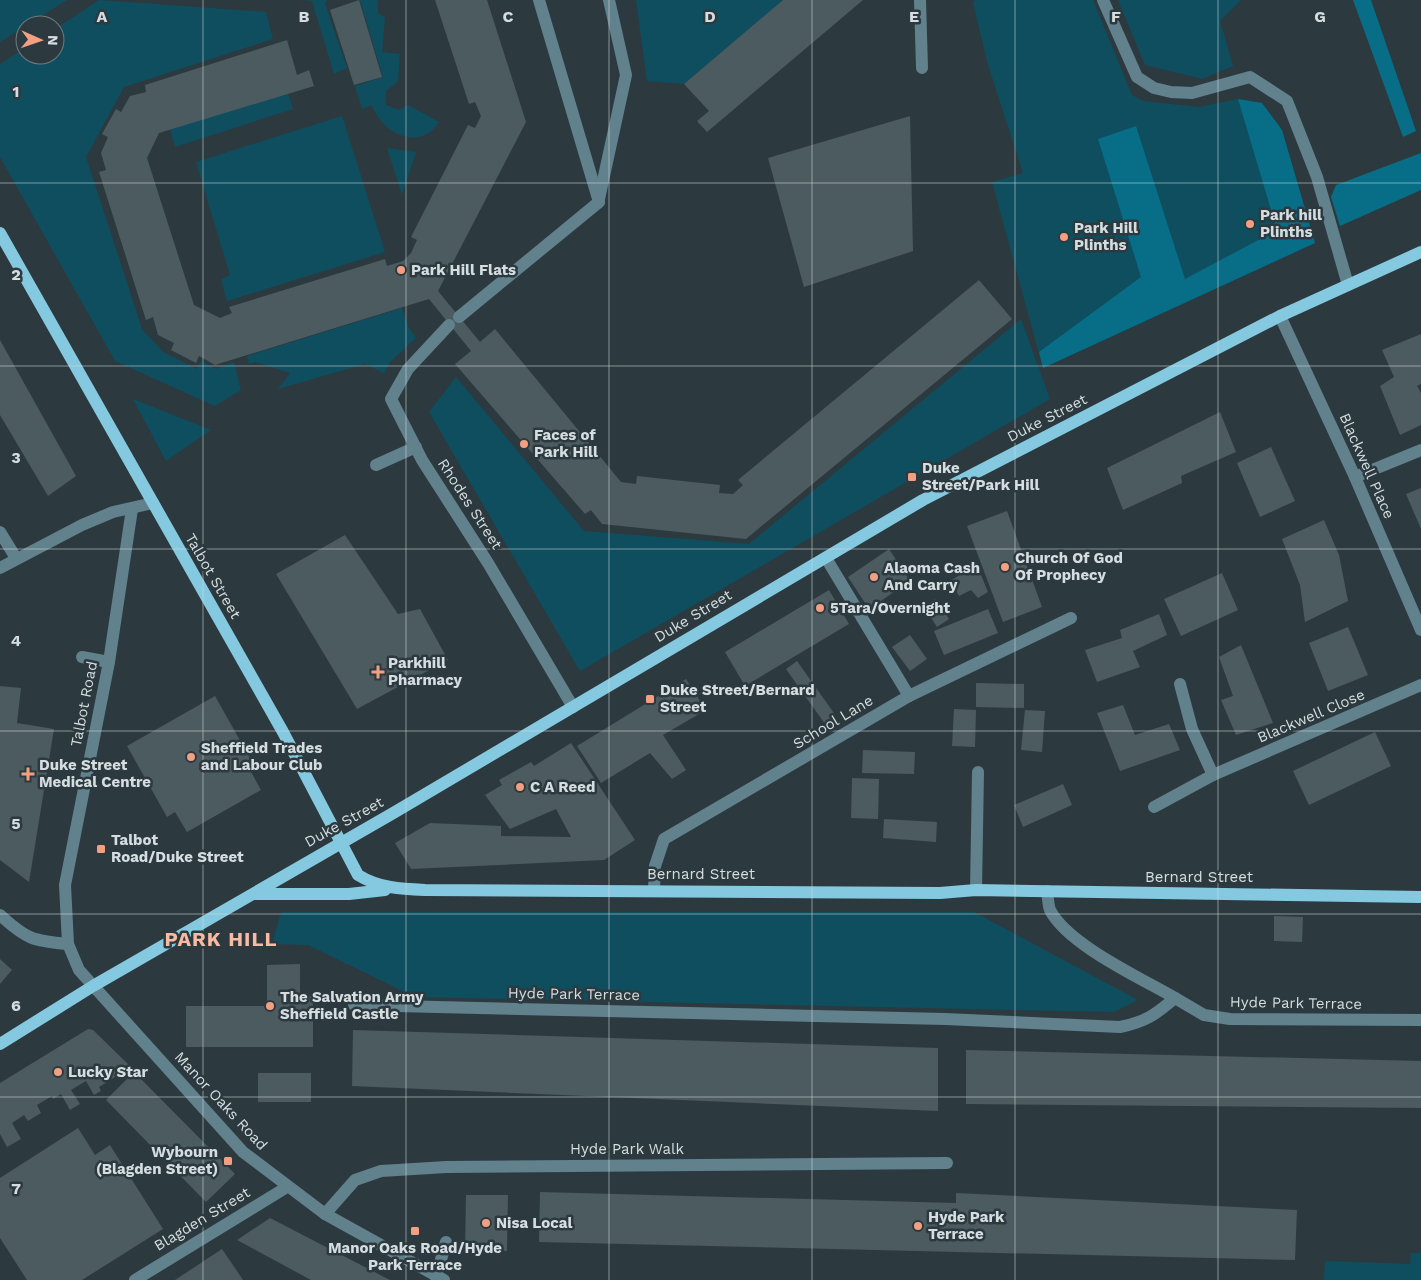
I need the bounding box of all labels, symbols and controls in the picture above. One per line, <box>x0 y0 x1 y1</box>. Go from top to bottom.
text: A <box>97 7 108 26</box>
text: B <box>299 7 310 26</box>
text: C <box>503 7 514 26</box>
text: D <box>704 7 716 26</box>
text: E <box>909 7 919 26</box>
text: F <box>1111 7 1121 26</box>
text: G <box>1314 7 1326 26</box>
north arrow <box>15 15 65 65</box>
text: N <box>45 35 61 46</box>
text: 1 <box>13 82 19 101</box>
place label: Park hill Plinths <box>1260 206 1322 241</box>
marker: Park hill Plinths <box>1244 218 1256 230</box>
place label: Park Hill Plinths <box>1074 219 1138 254</box>
marker: Park Hill Plinths <box>1058 231 1070 243</box>
place label: Park Hill Flats <box>411 261 516 279</box>
marker: Park Hill Flats <box>395 264 407 276</box>
text: 2 <box>11 265 21 284</box>
street label: Duke Street <box>1004 390 1091 446</box>
street label: Blackwell Place <box>1336 410 1398 522</box>
place label: Faces of Park Hill <box>534 426 598 461</box>
marker: Faces of Park Hill <box>518 438 530 450</box>
text: 3 <box>11 448 21 467</box>
street label: Rhodes Street <box>434 455 506 553</box>
place label: Duke Street/Park Hill <box>922 459 1039 494</box>
marker: Duke Street/Park Hill <box>906 471 918 483</box>
street label: Talbot Street <box>181 530 245 622</box>
place label: Church Of God Of Prophecy <box>1015 549 1123 584</box>
place label: Alaoma Cash And Carry <box>884 559 980 594</box>
marker: Church Of God Of Prophecy <box>999 561 1011 573</box>
marker: Alaoma Cash And Carry <box>868 571 880 583</box>
street label: Duke Street <box>651 585 736 646</box>
place label: 5Tara/Overnight <box>830 599 950 617</box>
marker: 5Tara/Overnight <box>814 602 826 614</box>
text: 4 <box>11 631 21 650</box>
place label: Parkhill Pharmacy <box>388 654 463 689</box>
street label: Talbot Road <box>67 660 101 748</box>
marker: Parkhill Pharmacy <box>372 666 384 678</box>
place label: Duke Street/Bernard Street <box>660 681 815 716</box>
street label: Blackwell Close <box>1255 685 1367 747</box>
street label: School Lane <box>790 691 876 753</box>
marker: Duke Street/Bernard Street <box>644 693 656 705</box>
place label: Sheffield Trades and Labour Club <box>201 739 322 774</box>
marker: Sheffield Trades and Labour Club <box>185 751 197 763</box>
place label: Duke Street Medical Centre <box>39 756 151 791</box>
marker: Duke Street Medical Centre <box>21 767 35 781</box>
place label: C A Reed <box>530 778 595 796</box>
marker: C A Reed <box>514 781 526 793</box>
street label: Duke Street <box>301 793 387 851</box>
text: 5 <box>11 814 21 833</box>
place label: Talbot Road/Duke Street <box>111 831 244 866</box>
marker: Talbot Road/Duke Street <box>95 843 107 855</box>
street label: Bernard Street <box>647 865 756 883</box>
street label: Bernard Street <box>1145 868 1254 886</box>
district label: PARK HILL <box>164 927 278 951</box>
street label: Hyde Park Terrace <box>508 984 640 1004</box>
place label: The Salvation Army Sheffield Castle <box>280 988 424 1023</box>
street label: Hyde Park Terrace <box>1230 993 1362 1013</box>
text: 6 <box>11 996 21 1015</box>
marker: The Salvation Army Sheffield Castle <box>264 1000 276 1012</box>
street label: Manor Oaks Road <box>171 1048 271 1154</box>
place label: Lucky Star <box>68 1063 149 1081</box>
marker: Lucky Star <box>52 1066 64 1078</box>
street label: Hyde Park Walk <box>570 1140 684 1158</box>
place label: Wybourn (Blagden Street) <box>96 1143 218 1178</box>
marker: Wybourn (Blagden Street) <box>222 1155 234 1167</box>
text: 7 <box>11 1179 21 1198</box>
street label: Blagden Street <box>151 1183 254 1255</box>
place label: Hyde Park Terrace <box>928 1208 1005 1243</box>
place label: Nisa Local <box>496 1214 572 1232</box>
marker: Nisa Local <box>480 1217 492 1229</box>
marker: Hyde Park Terrace <box>912 1220 924 1232</box>
marker: Manor Oaks Road/Hyde Park Terrace <box>409 1225 421 1237</box>
place label: Manor Oaks Road/Hyde Park Terrace <box>328 1239 502 1274</box>

